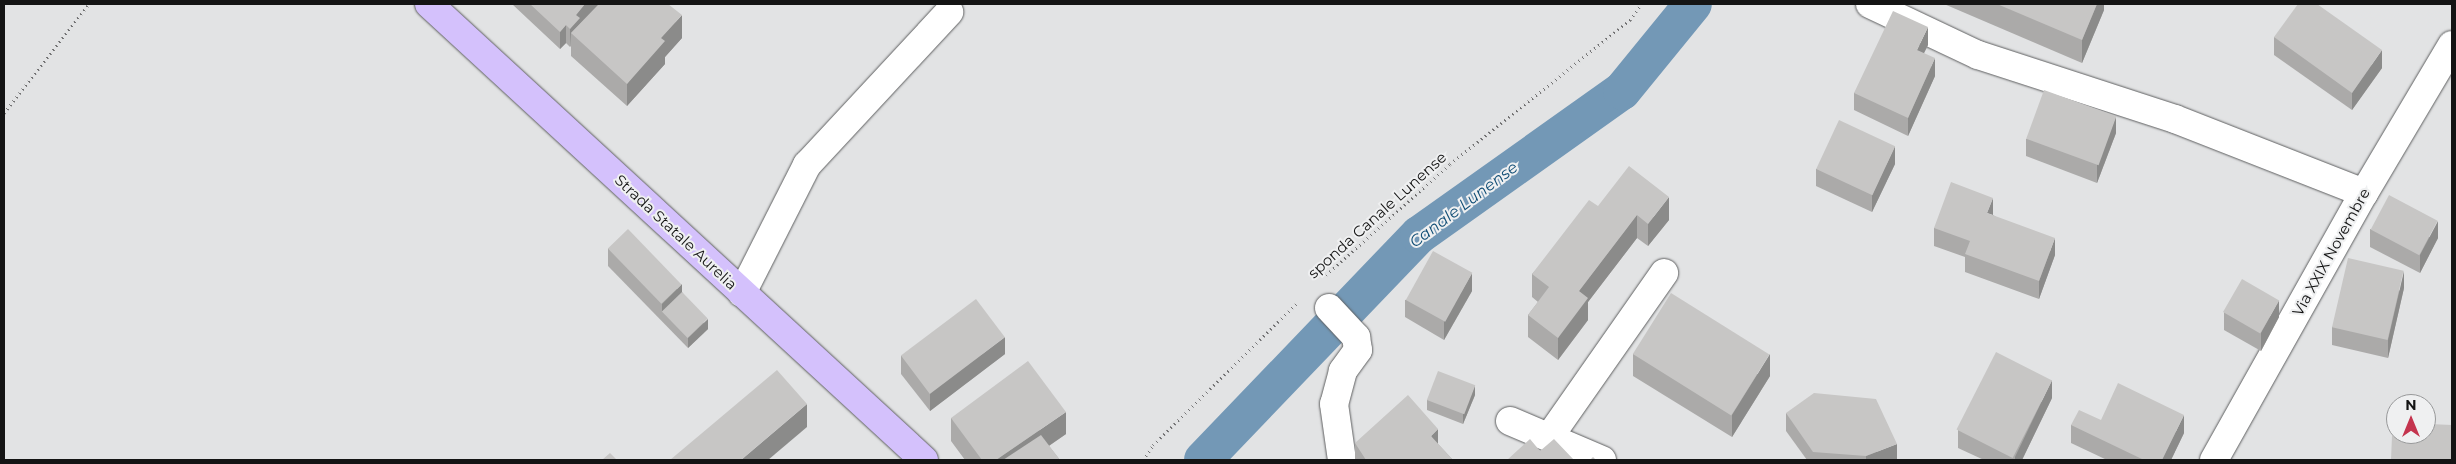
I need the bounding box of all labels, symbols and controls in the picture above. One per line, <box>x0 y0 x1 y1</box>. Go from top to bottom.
street label: sponda Canale Lunense <box>1304 148 1450 282</box>
water label: Canale Lunense <box>1406 158 1522 252</box>
street label: Strada Statale Aurelia <box>611 171 741 293</box>
street label: Via XXIX Novembre <box>2288 185 2374 319</box>
north arrow <box>2386 394 2436 444</box>
text: N <box>2405 396 2417 414</box>

